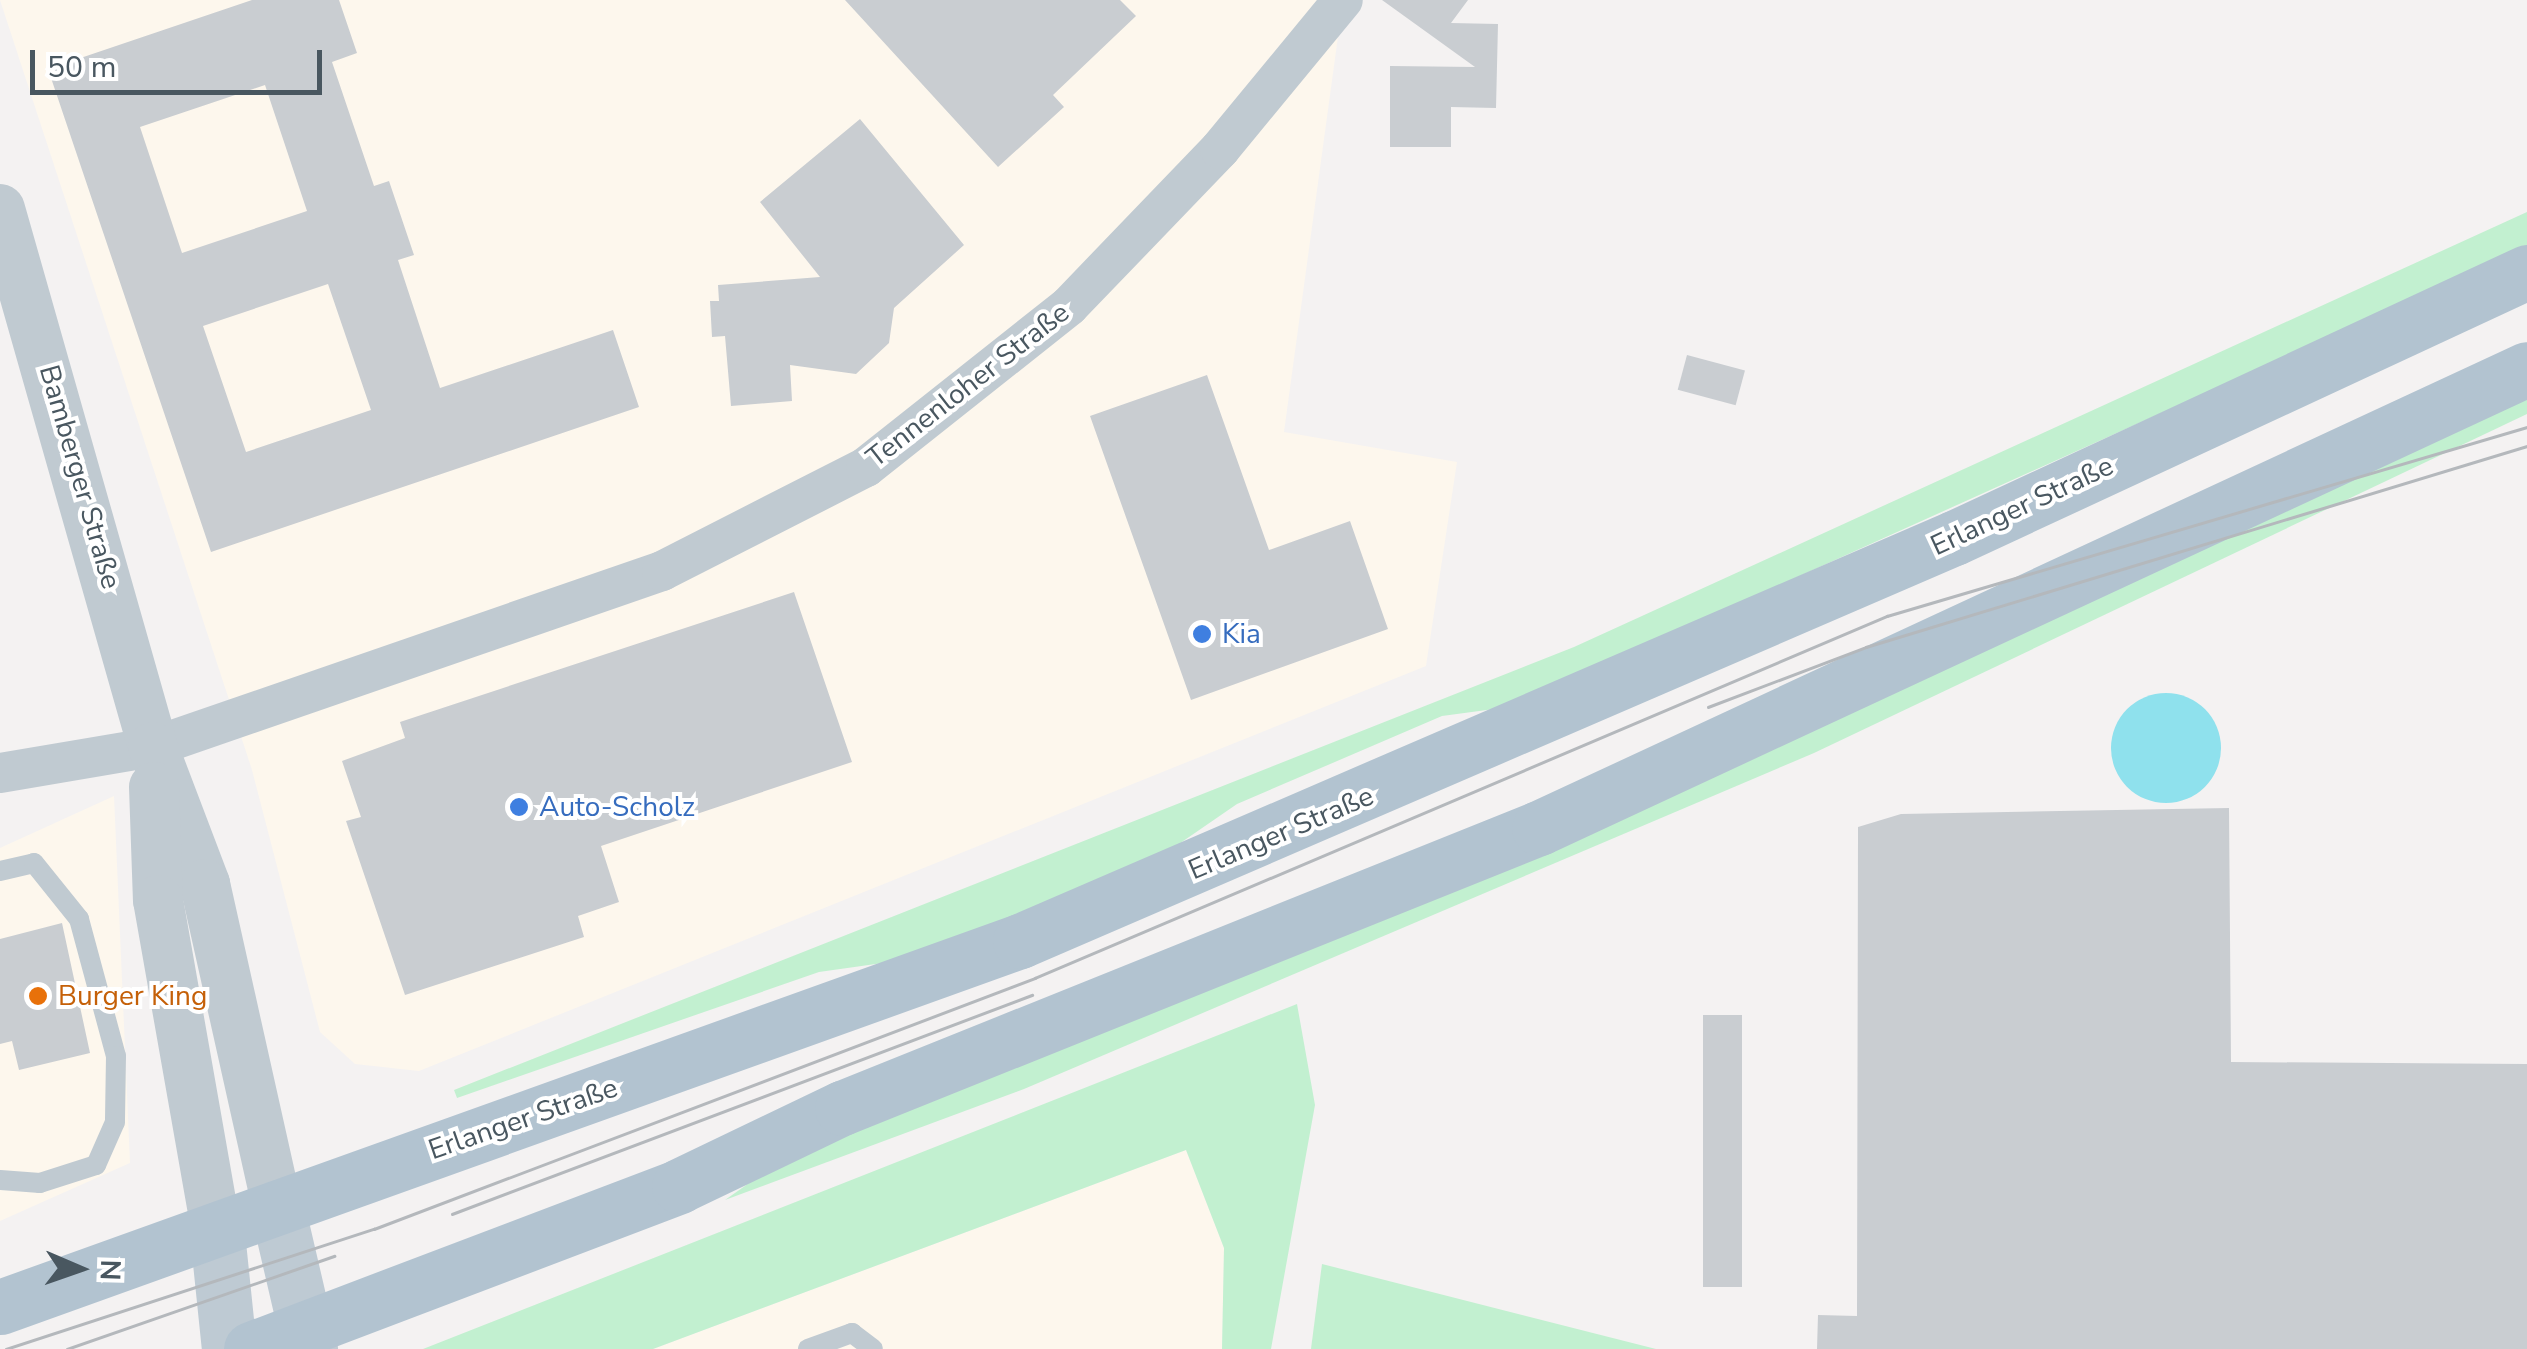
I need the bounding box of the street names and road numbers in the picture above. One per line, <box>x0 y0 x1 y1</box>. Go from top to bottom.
street label: Tennenloher Straße <box>860 295 1076 475</box>
street label: Bamberger Straße <box>32 361 128 593</box>
street label: Erlanger Straße <box>1925 449 2119 563</box>
street label: Erlanger Straße <box>1183 779 1379 887</box>
street label: Erlanger Straße <box>424 1071 622 1167</box>

